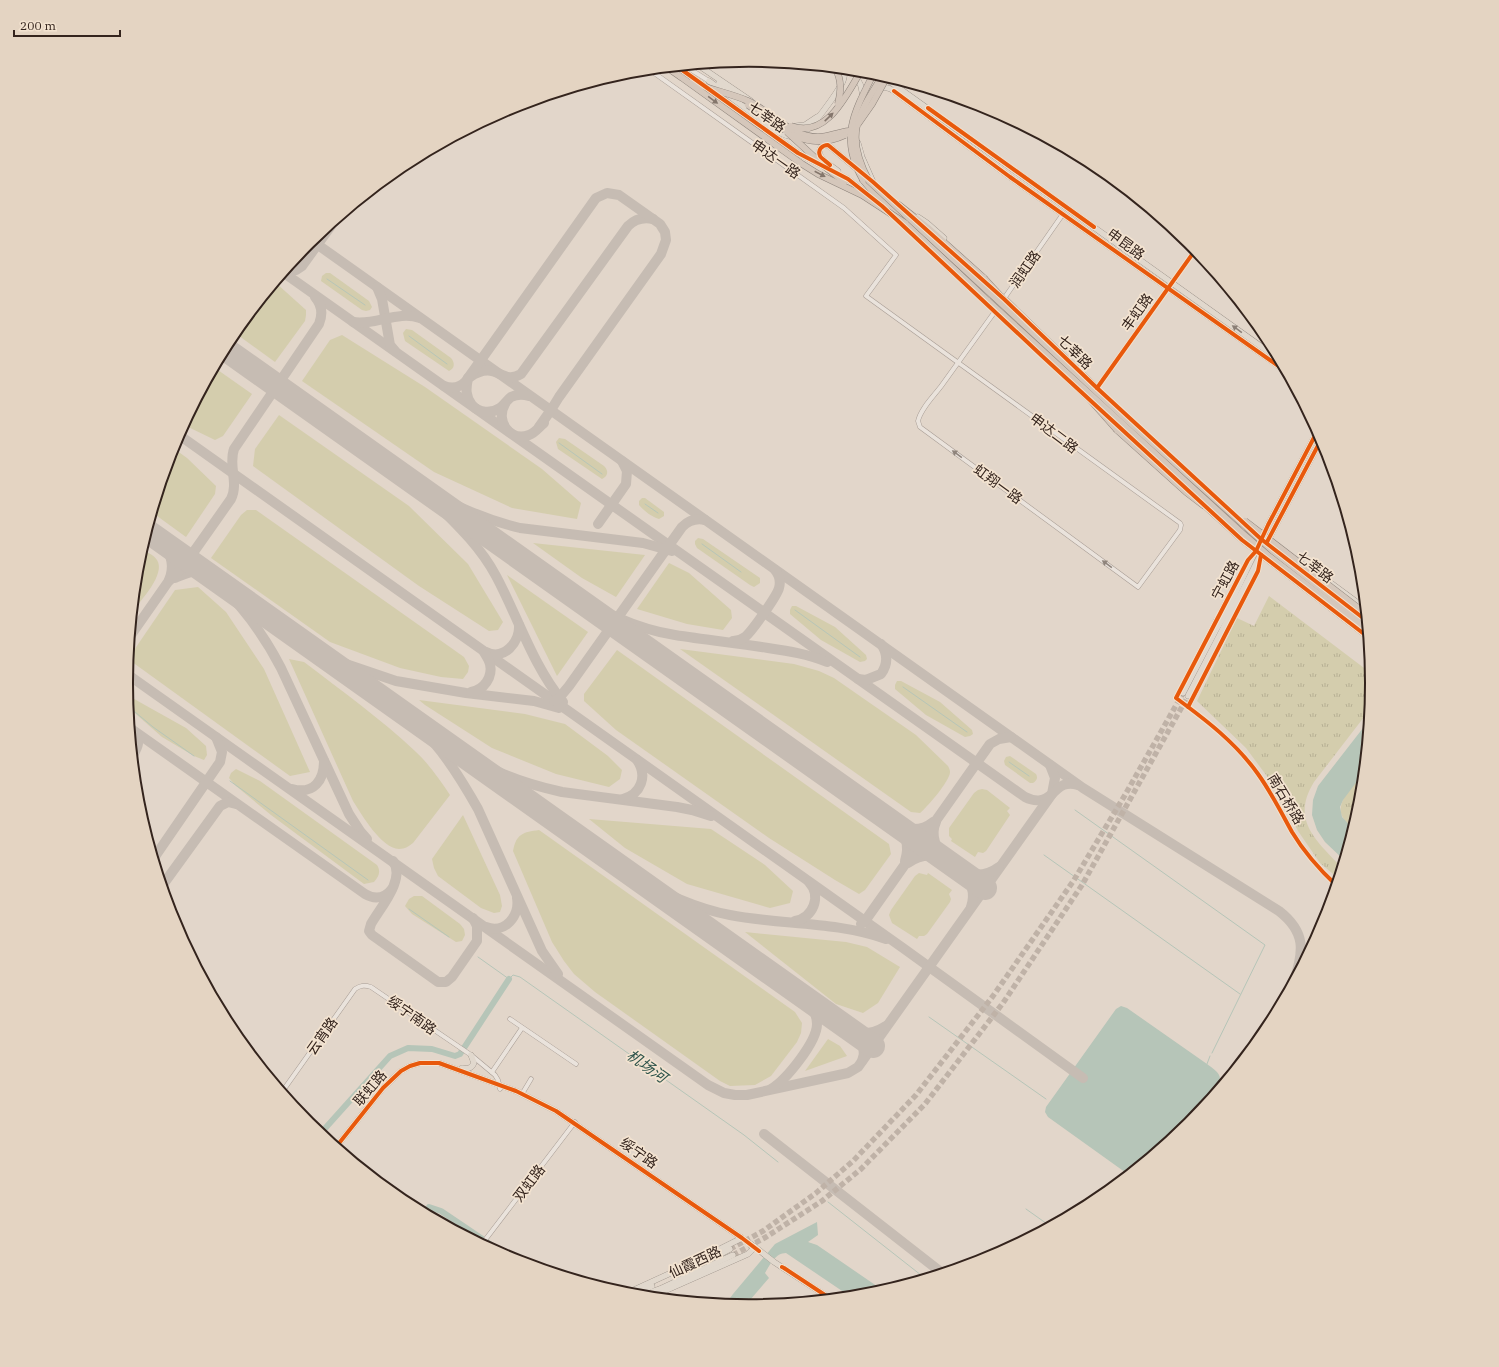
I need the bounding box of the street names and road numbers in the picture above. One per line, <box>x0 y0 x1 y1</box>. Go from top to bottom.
street label: 七莘路 <box>745 98 789 136</box>
street label: 申达一路 <box>748 136 804 182</box>
street label: 申昆路 <box>1104 224 1148 264</box>
street label: 润虹路 <box>1006 247 1044 291</box>
street label: 丰虹路 <box>1117 290 1157 334</box>
street label: 七莘路 <box>1054 331 1096 373</box>
street label: 申达二路 <box>1026 409 1082 457</box>
street label: 虹翔一路 <box>970 460 1026 508</box>
street label: 七莘路 <box>1293 547 1337 587</box>
street label: 宁虹路 <box>1207 557 1243 603</box>
street label: 南石桥路 <box>1264 770 1308 828</box>
street label: 绥宁南路 <box>384 992 440 1038</box>
street label: 云宵路 <box>303 1014 341 1058</box>
street label: 联虹路 <box>349 1066 391 1110</box>
street label: 绥宁路 <box>617 1134 661 1172</box>
street label: 双虹路 <box>509 1161 549 1205</box>
street label: 仙霞西路 <box>666 1242 724 1282</box>

